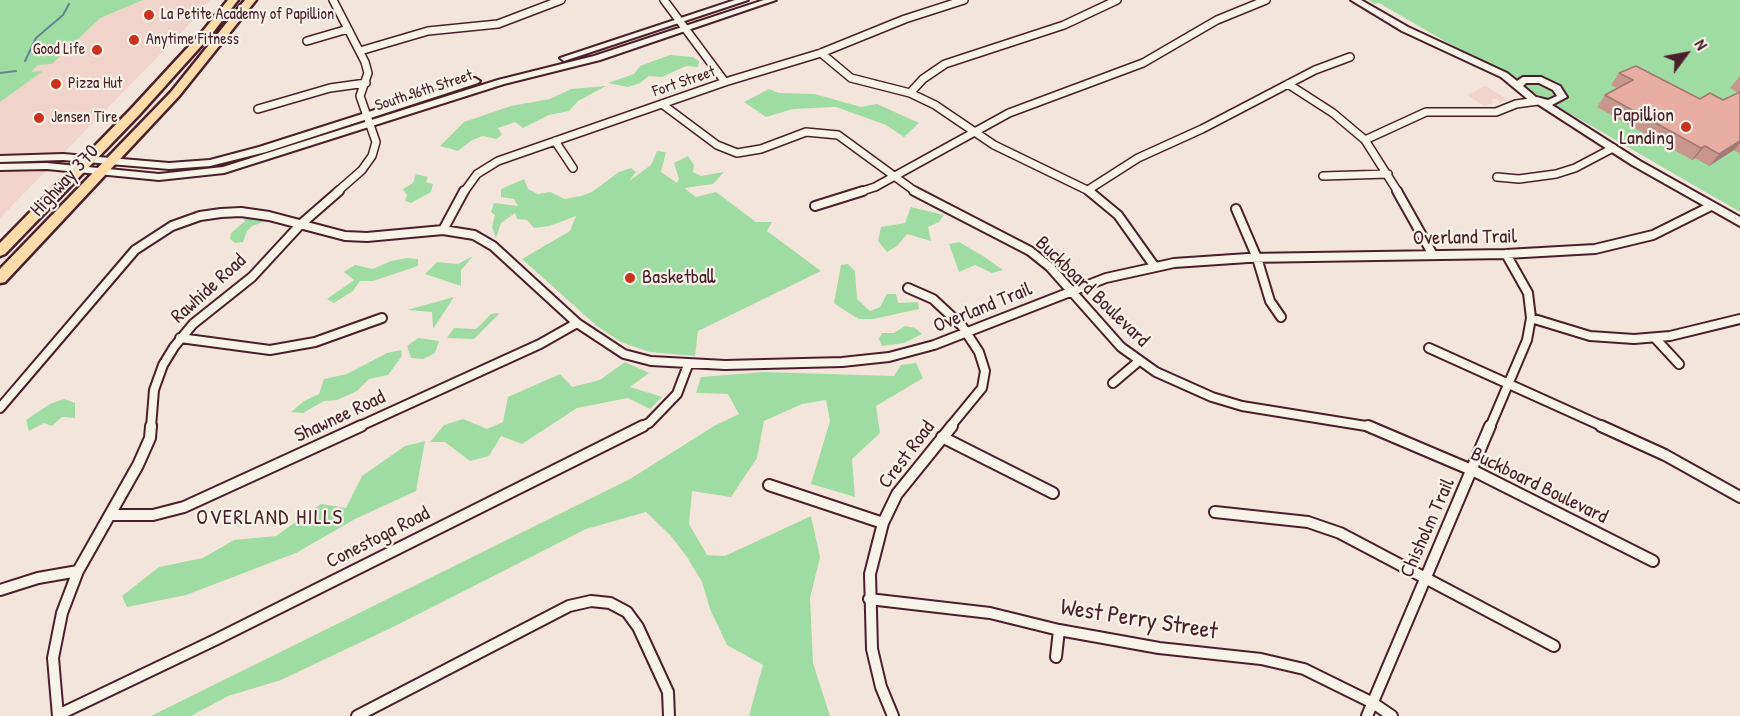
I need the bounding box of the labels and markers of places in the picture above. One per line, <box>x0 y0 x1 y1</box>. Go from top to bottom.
place label: La Petite Academy of Papillion <box>161 5 334 25</box>
marker: La Petite Academy of Papillion <box>142 8 156 22</box>
place label: Anytime Fitness <box>146 30 239 50</box>
marker: Anytime Fitness <box>127 33 141 47</box>
place label: Good Life <box>33 40 85 60</box>
marker: Good Life <box>90 43 104 57</box>
place label: Pizza Hut <box>68 74 122 94</box>
marker: Pizza Hut <box>49 77 63 91</box>
place label: Papillion Landing <box>1613 104 1674 151</box>
place label: Jensen Tire <box>51 108 118 128</box>
marker: Jensen Tire <box>32 111 46 125</box>
marker: Papillion Landing <box>1679 120 1693 134</box>
place label: Basketball <box>642 266 716 290</box>
marker: Basketball <box>623 271 637 285</box>

